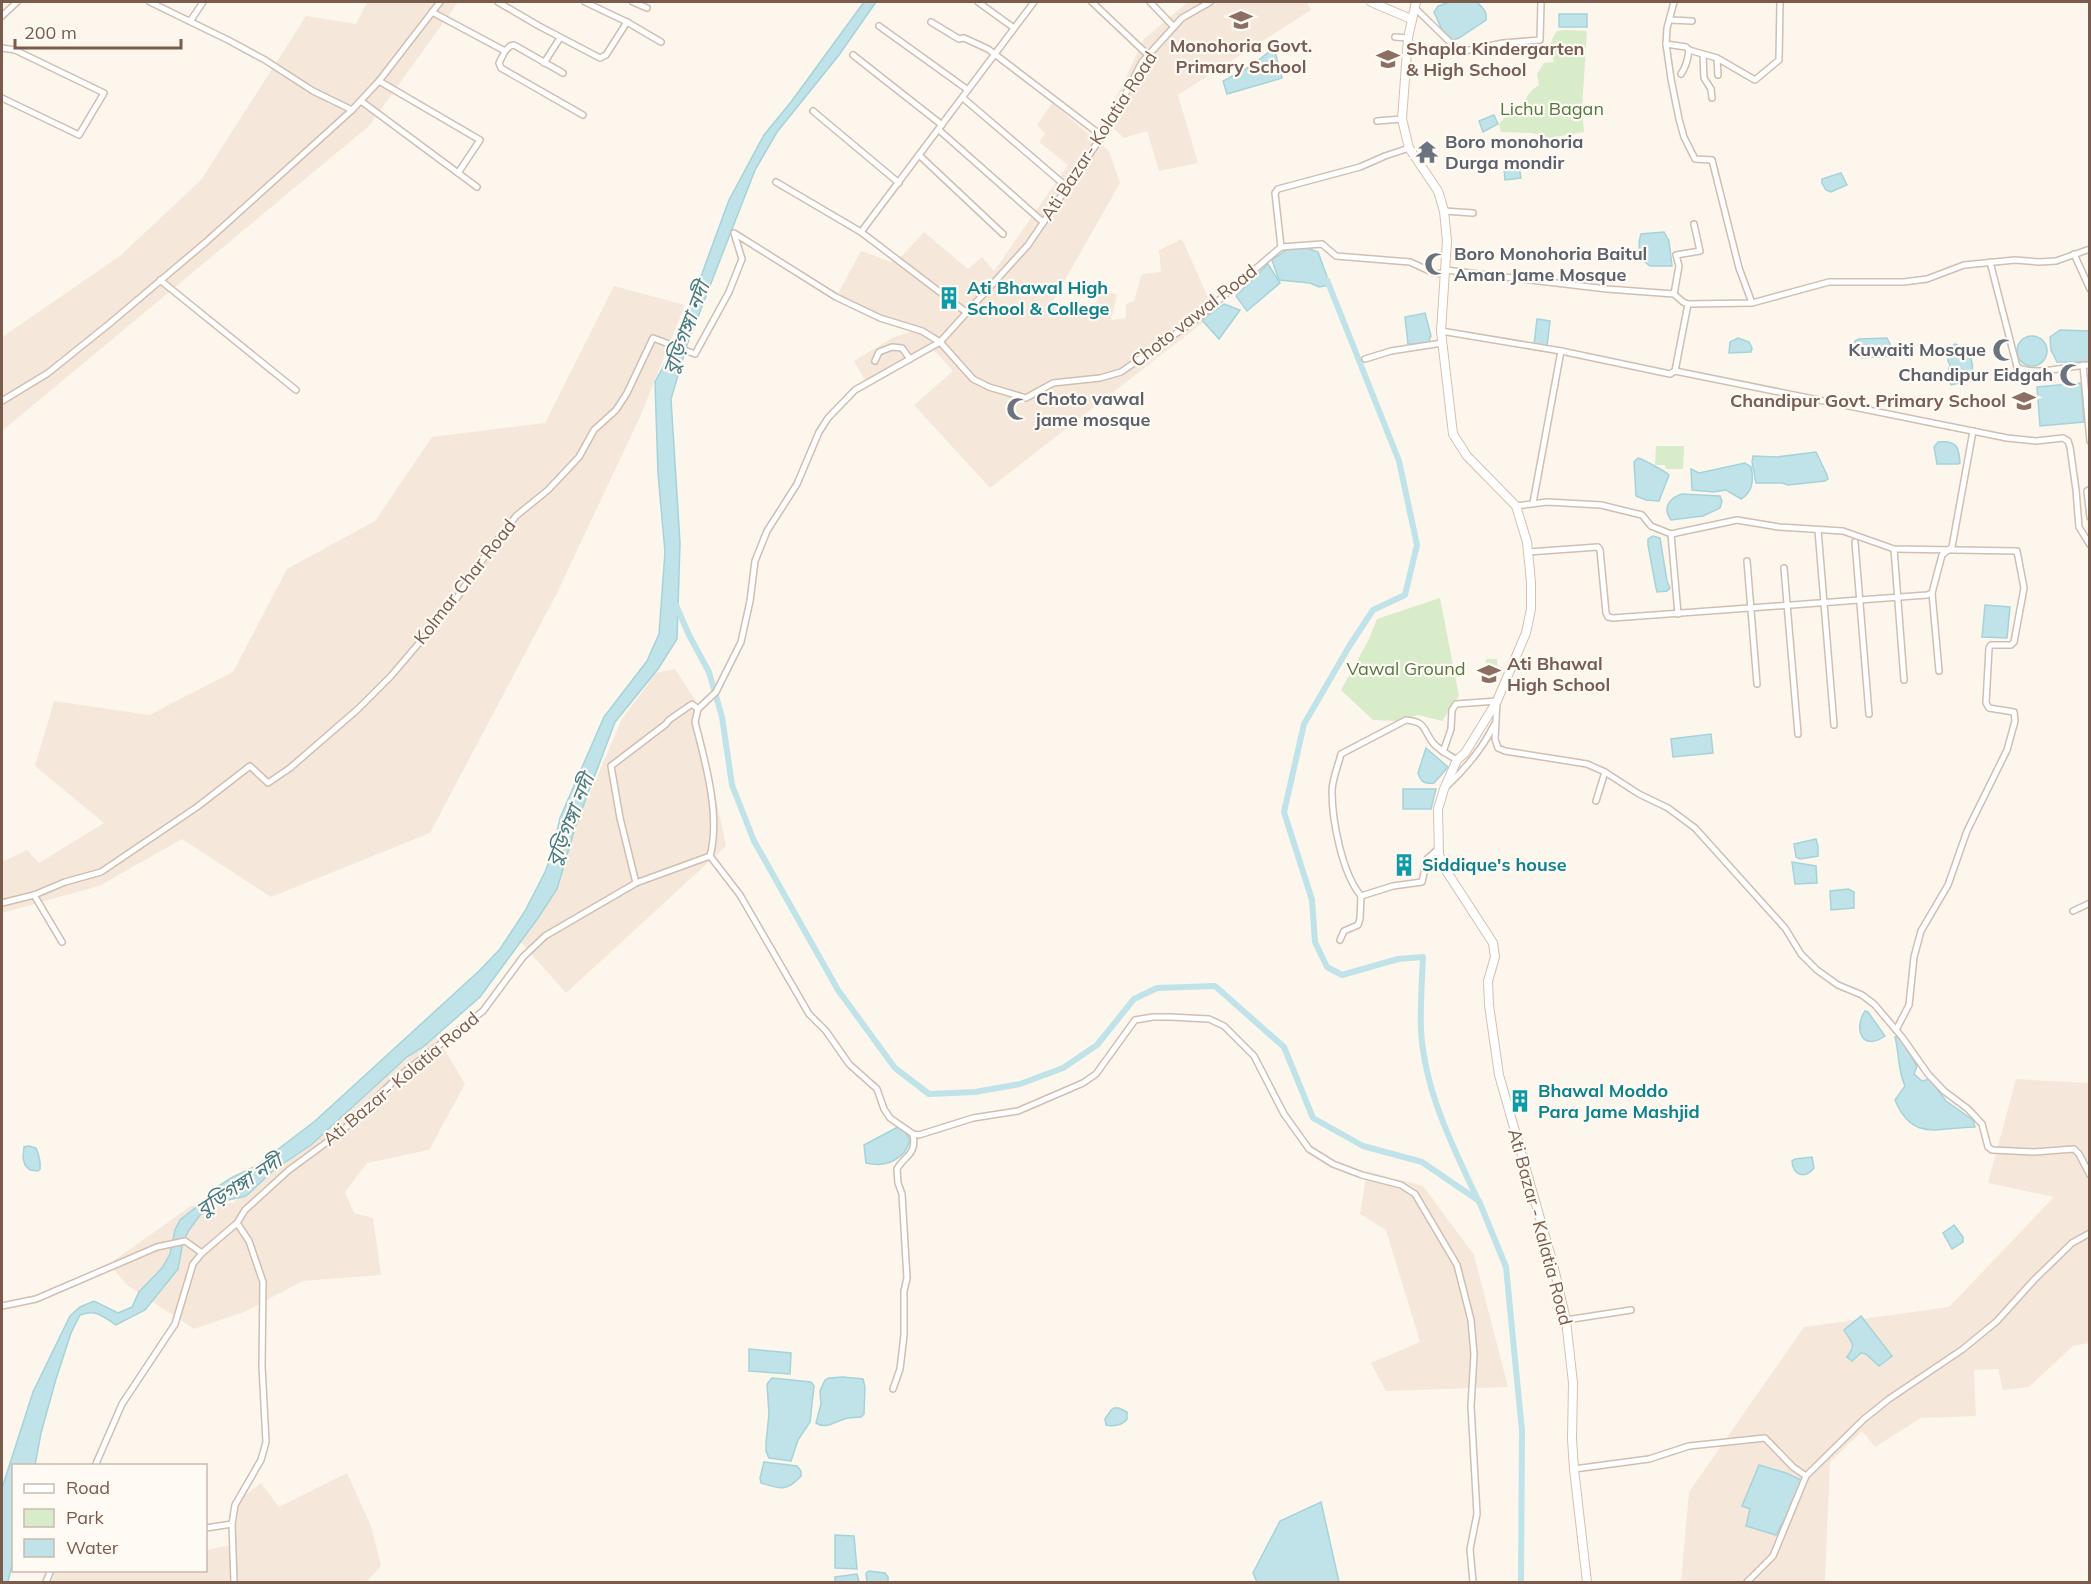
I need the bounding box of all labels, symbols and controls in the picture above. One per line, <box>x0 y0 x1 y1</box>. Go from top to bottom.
school or university icon: Monohoria Govt. Primary School <box>1228 7 1254 33</box>
scale bar <box>15 12 182 50</box>
text: 200 m <box>24 21 77 44</box>
place label: Monohoria Govt. Primary School <box>1170 34 1312 78</box>
place label: Shapla Kindergarten & High School <box>1406 37 1584 81</box>
school or university icon: Shapla Kindergarten & High School <box>1375 46 1401 72</box>
street label: Ati Bazar- Kolatia Road <box>1035 47 1162 224</box>
park label: Lichu Bagan <box>1500 97 1604 120</box>
place label: Boro monohoria Durga mondir <box>1445 130 1583 174</box>
temple icon: Boro monohoria Durga mondir <box>1414 139 1440 165</box>
place label: Boro Monohoria Baitul Aman Jame Mosque <box>1454 242 1647 286</box>
mosque icon: Boro Monohoria Baitul Aman Jame Mosque <box>1423 251 1449 277</box>
street label: Choto vawal Road <box>1126 259 1261 372</box>
water label: বুড়িগঙ্গা নদী <box>656 275 716 378</box>
place label: Ati Bhawal High School & College <box>967 276 1110 320</box>
building icon: Ati Bhawal High School & College <box>936 285 962 311</box>
mosque icon: Kuwaiti Mosque <box>1991 337 2017 363</box>
place label: Kuwaiti Mosque <box>1848 338 1986 361</box>
mosque icon: Chandipur Eidgah <box>2058 362 2084 388</box>
place label: Chandipur Eidgah <box>1898 363 2053 386</box>
place label: Choto vawal jame mosque <box>1034 387 1151 431</box>
school or university icon: Chandipur Govt. Primary School <box>2011 388 2037 414</box>
place label: Chandipur Govt. Primary School <box>1730 389 2006 412</box>
mosque icon: Choto vawal jame mosque <box>1005 396 1031 422</box>
street label: Kolmar Char Road <box>409 514 521 649</box>
place label: Ati Bhawal High School <box>1507 652 1610 696</box>
park label: Vawal Ground <box>1346 657 1466 680</box>
school or university icon: Ati Bhawal High School <box>1476 661 1502 687</box>
water label: বুড়িগঙ্গা নদী <box>540 767 601 870</box>
building icon: Siddique's house <box>1391 852 1417 878</box>
place label: Siddique's house <box>1422 853 1567 876</box>
street label: Ati Bazar- Kolatia Road <box>318 1007 483 1151</box>
place label: Bhawal Moddo Para Jame Mashjid <box>1538 1079 1700 1123</box>
building icon: Bhawal Moddo Para Jame Mashjid <box>1507 1088 1533 1114</box>
street label: Ati Bazar - Kalatia Road <box>1503 1126 1578 1328</box>
water label: বুড়িগঙ্গা নদী <box>191 1146 289 1222</box>
legend <box>12 1464 207 1572</box>
text: Road <box>66 1476 110 1499</box>
text: Park <box>66 1506 105 1529</box>
text: Water <box>66 1536 119 1559</box>

